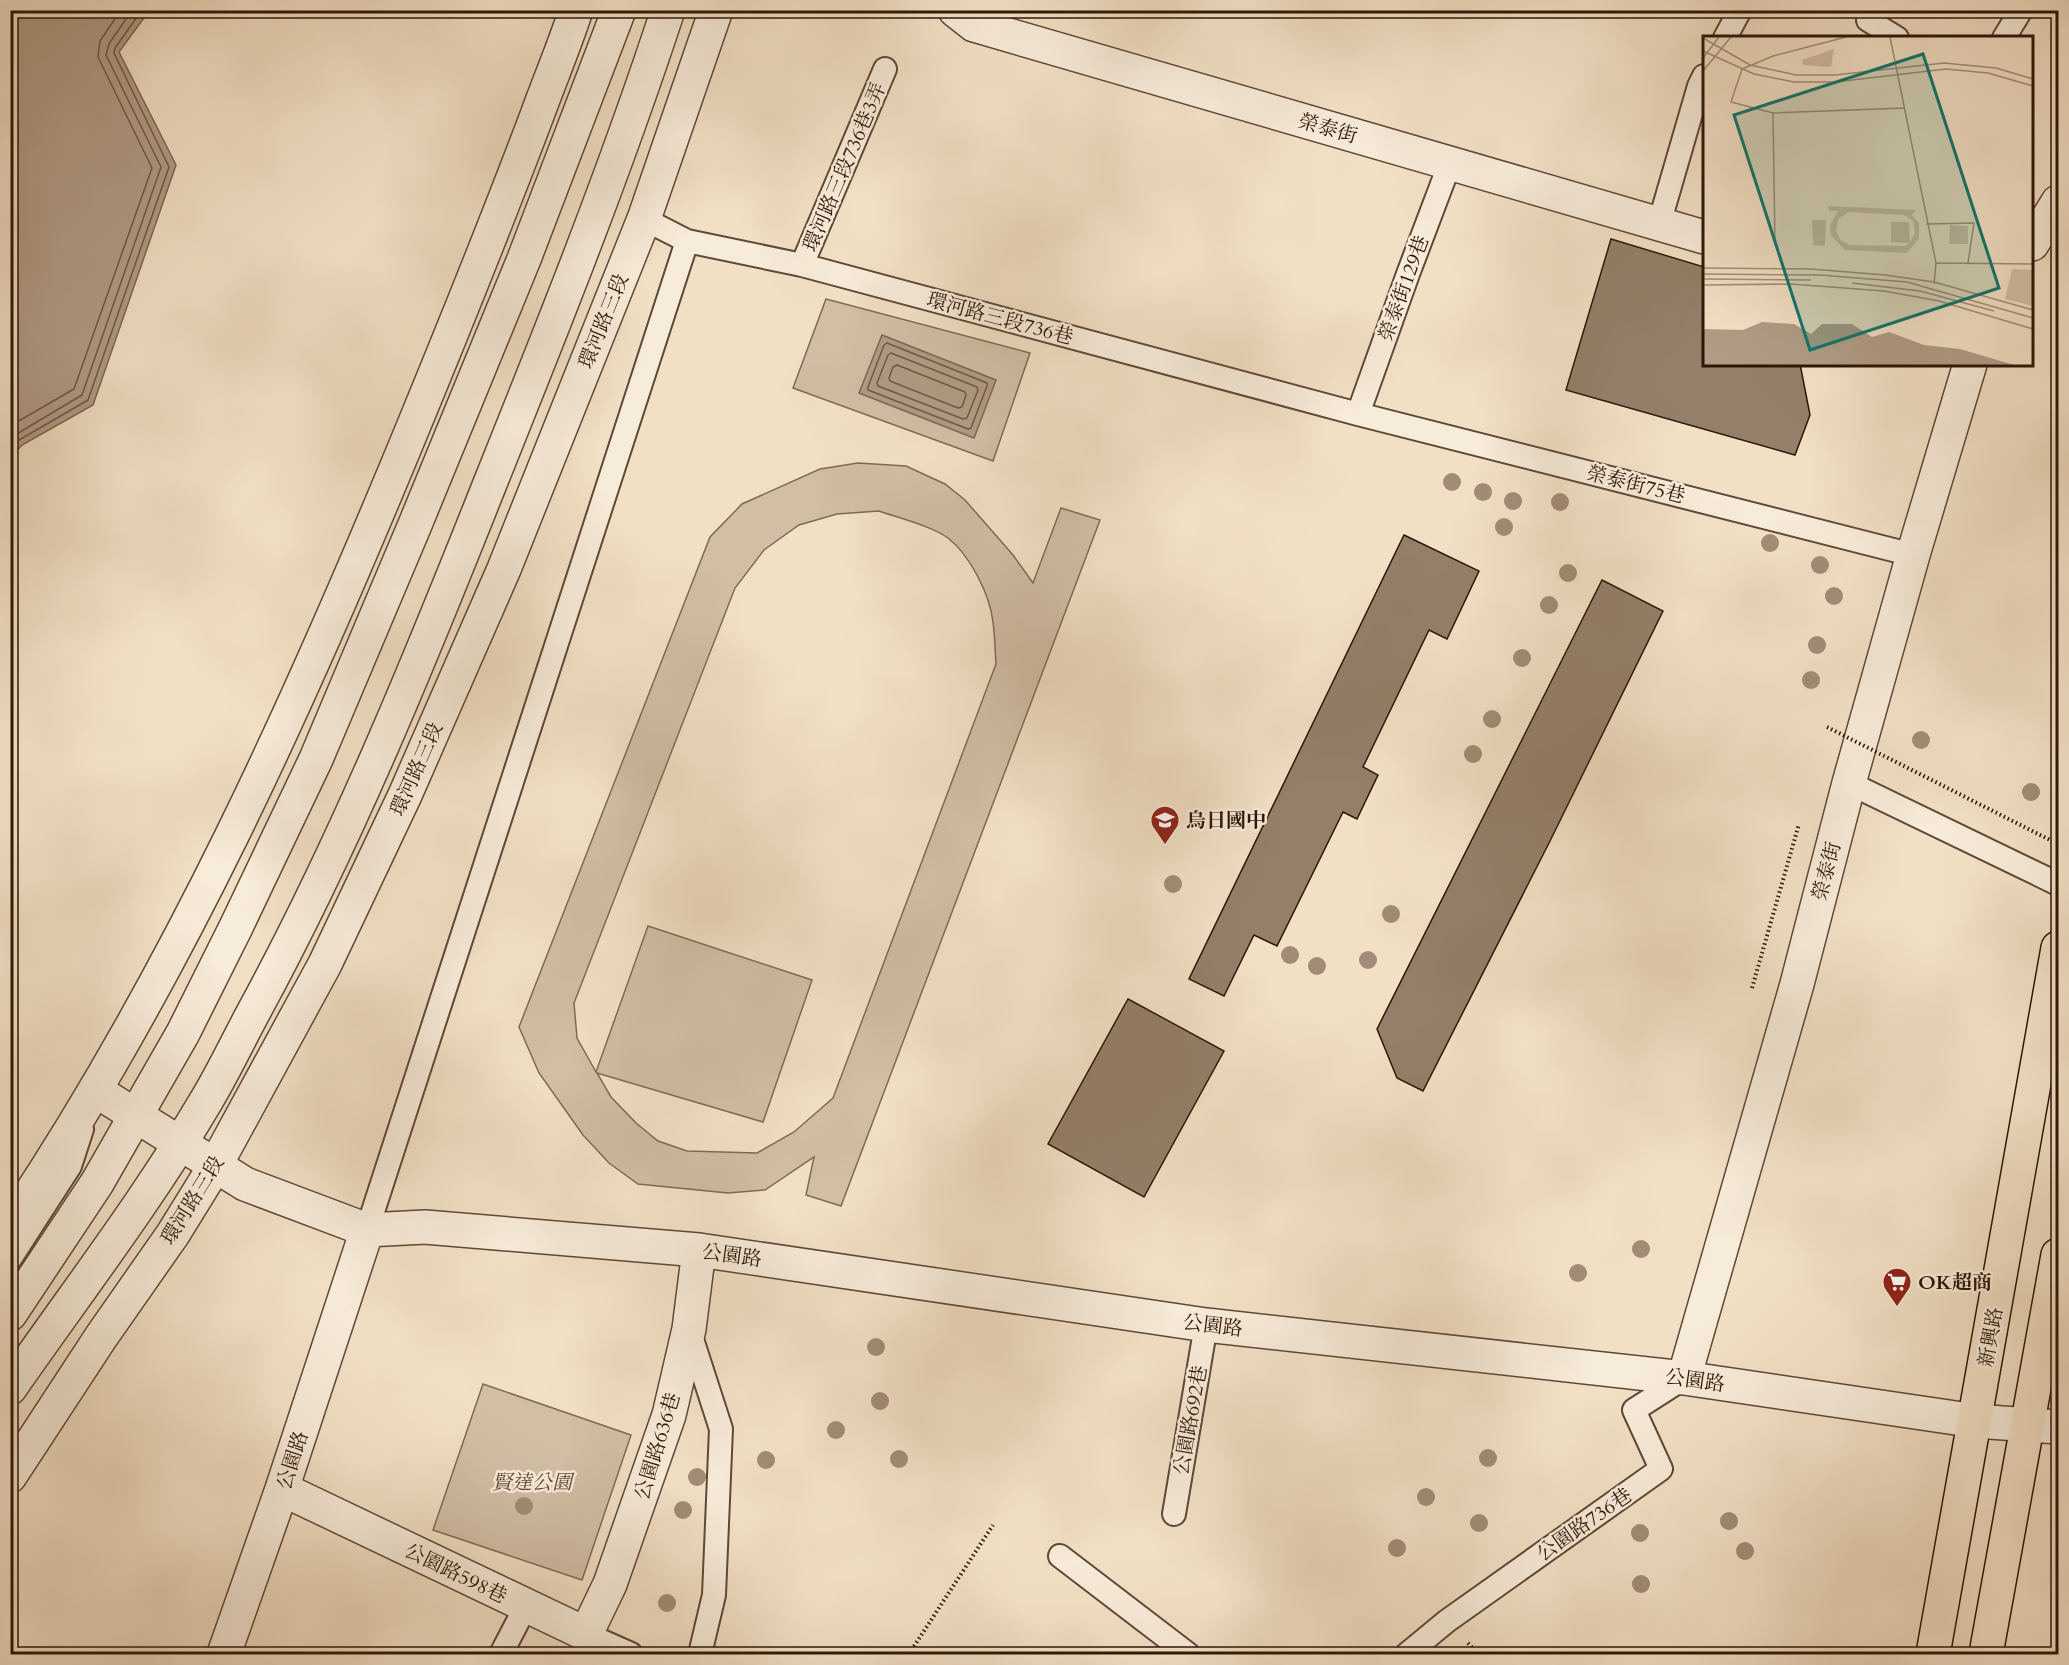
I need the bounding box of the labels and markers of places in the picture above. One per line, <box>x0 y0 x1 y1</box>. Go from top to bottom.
school or university icon: 烏日國中 <box>1149 804 1181 846</box>
place label: 烏日國中 <box>1186 807 1266 834</box>
supermarket icon: OK超商 <box>1881 1266 1913 1308</box>
place label: OK超商 <box>1918 1269 1992 1296</box>

